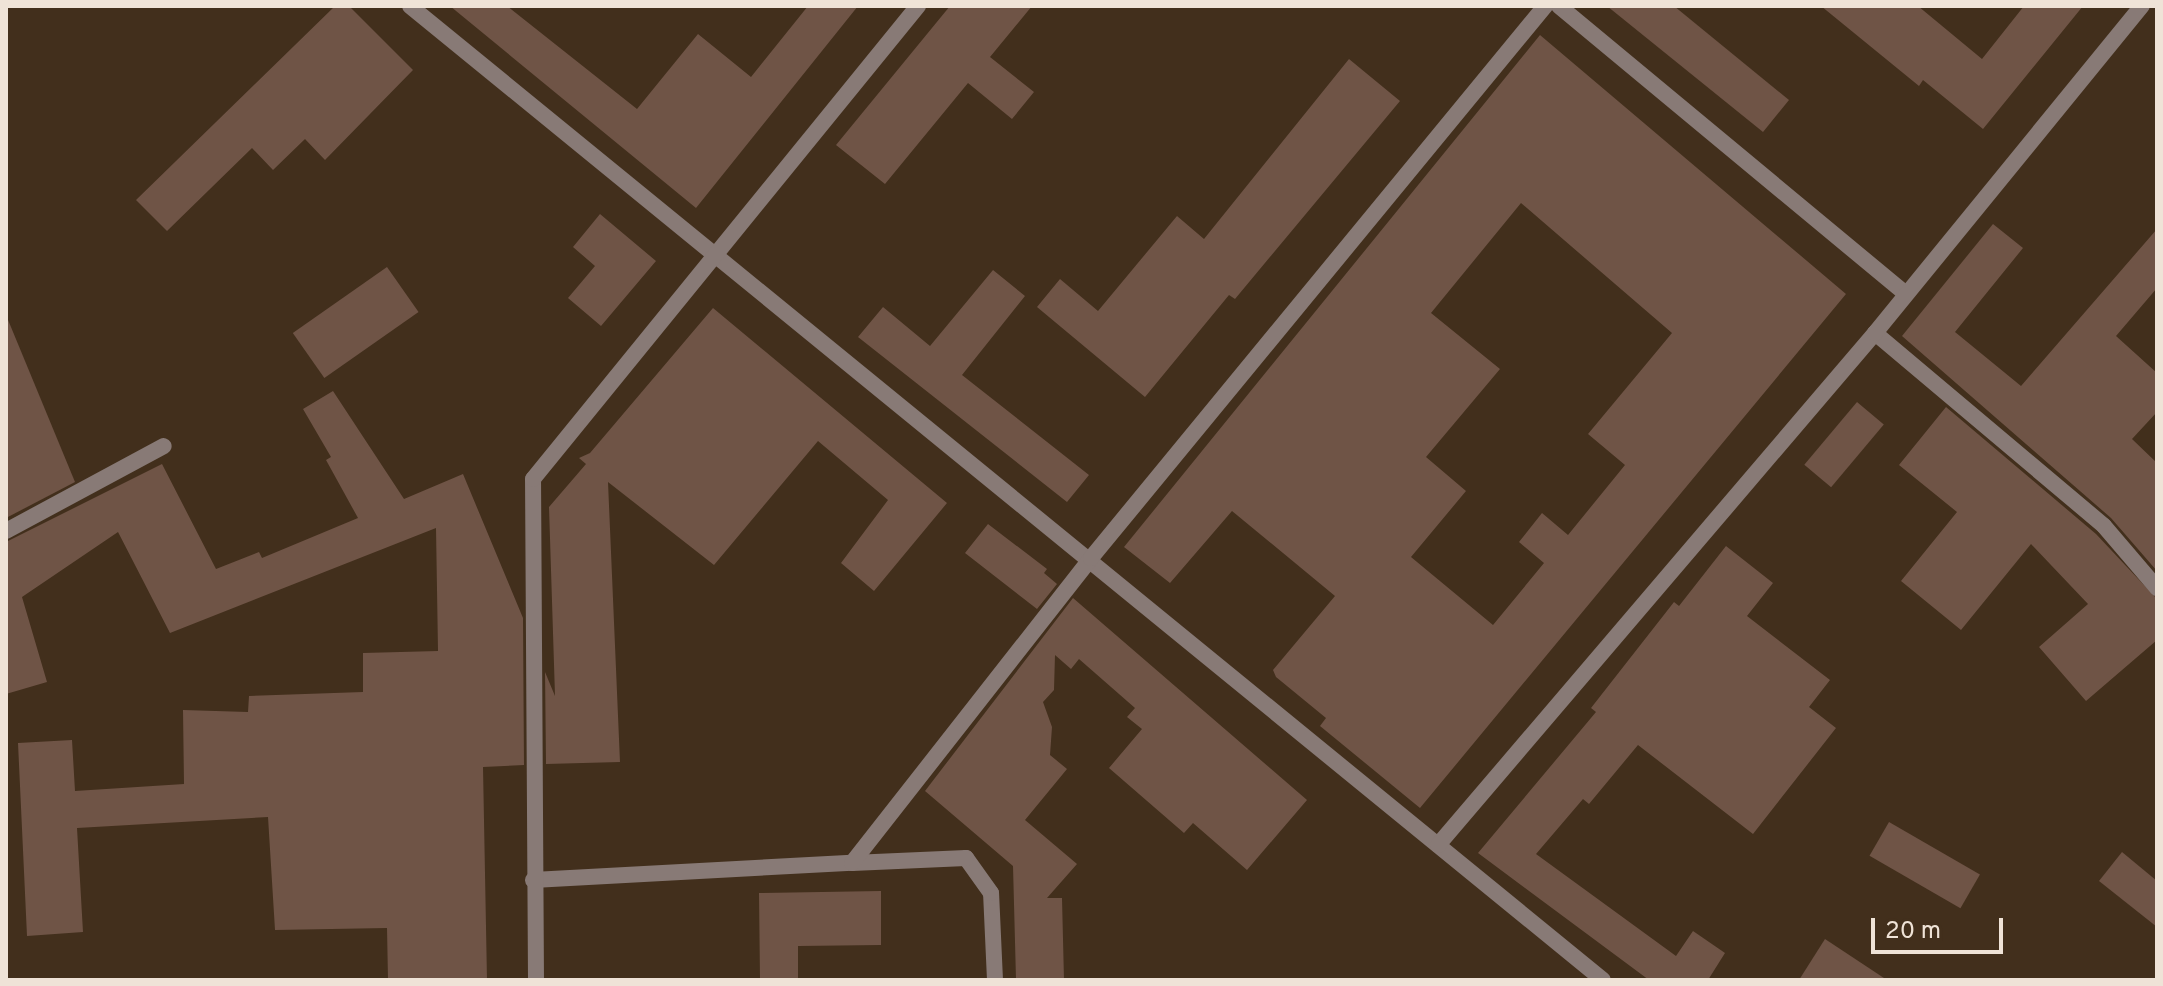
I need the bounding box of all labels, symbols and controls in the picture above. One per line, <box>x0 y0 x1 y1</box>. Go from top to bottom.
scale bar <box>1875 902 2007 952</box>
text: 20 m <box>1885 917 1941 947</box>

